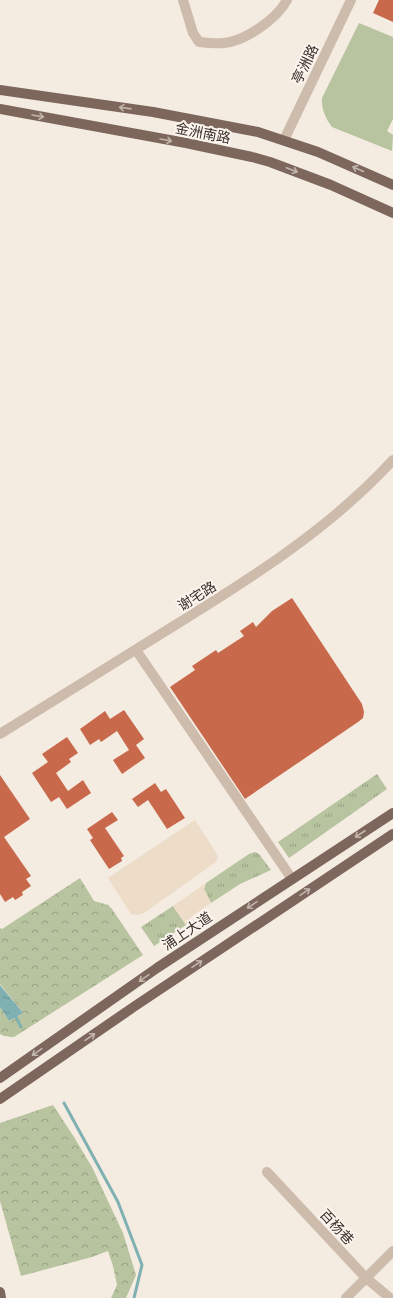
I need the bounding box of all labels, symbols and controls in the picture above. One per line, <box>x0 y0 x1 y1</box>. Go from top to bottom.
street label: 亭洲路 <box>287 41 323 87</box>
one-way arrow <box>118 104 131 112</box>
one-way arrow <box>31 112 44 120</box>
street label: 金洲南路 <box>174 118 232 148</box>
one-way arrow <box>159 136 172 144</box>
one-way arrow <box>352 165 364 172</box>
one-way arrow <box>286 167 298 175</box>
street label: 谢宅路 <box>174 576 220 616</box>
one-way arrow <box>355 830 366 838</box>
one-way arrow <box>300 888 311 896</box>
one-way arrow <box>246 901 257 909</box>
street label: 浦上大道 <box>158 907 216 955</box>
one-way arrow <box>191 960 202 968</box>
one-way arrow <box>138 974 149 982</box>
one-way arrow <box>84 1033 95 1041</box>
one-way arrow <box>32 1048 43 1056</box>
street label: 百杨巷 <box>315 1205 359 1249</box>

